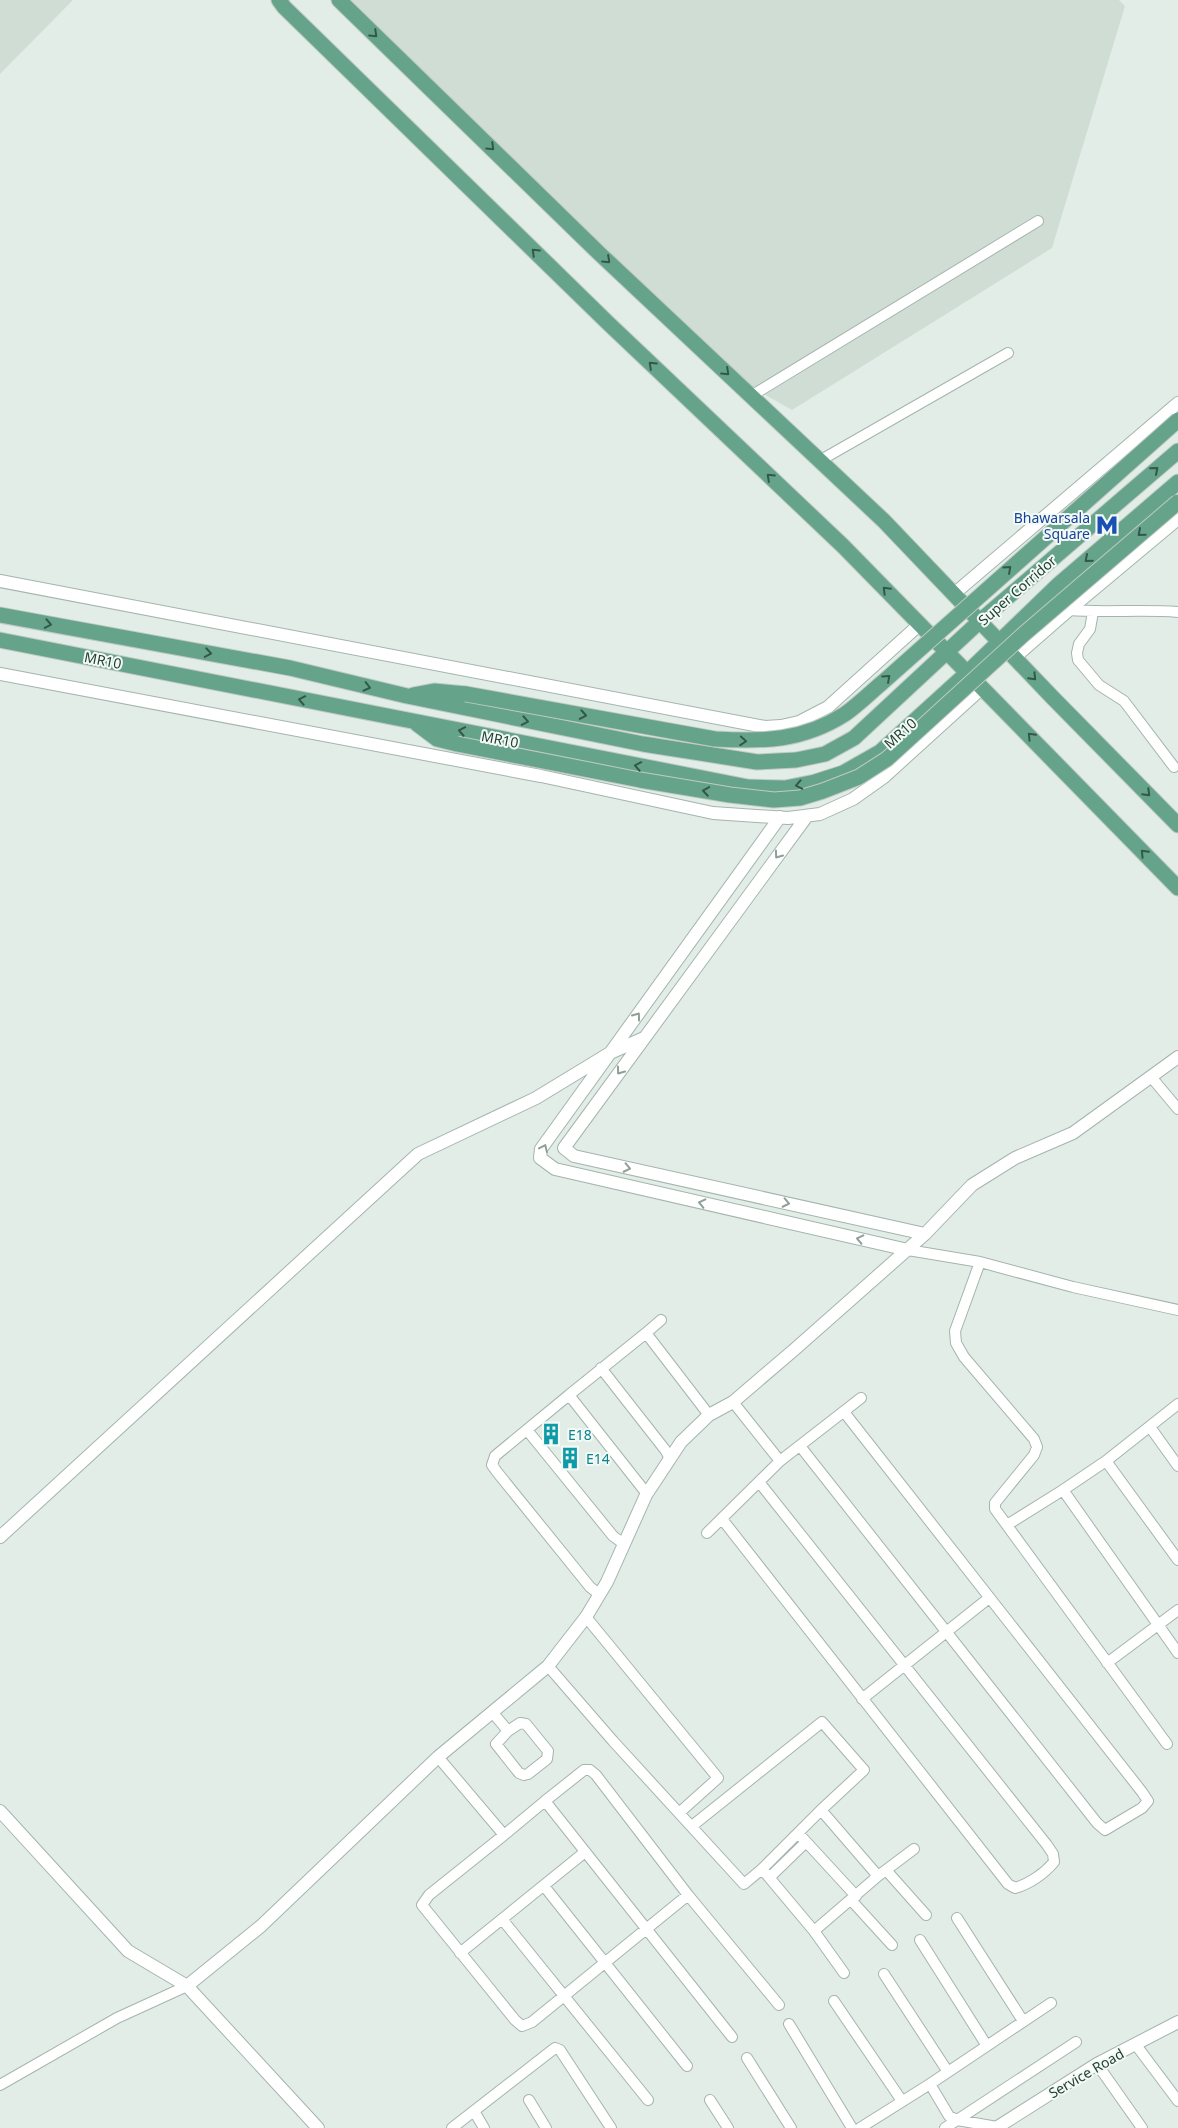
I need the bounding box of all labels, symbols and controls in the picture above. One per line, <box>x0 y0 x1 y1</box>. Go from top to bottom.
one-way arrow <box>368 28 377 37</box>
one-way arrow <box>485 141 494 150</box>
one-way arrow <box>531 249 540 258</box>
one-way arrow <box>601 254 610 263</box>
one-way arrow <box>648 362 657 371</box>
one-way arrow <box>720 366 729 375</box>
one-way arrow <box>1149 468 1158 476</box>
one-way arrow <box>766 474 775 483</box>
place label: Bhawarsala Square <box>1014 508 1090 543</box>
metro station icon: Bhawarsala Square <box>1094 512 1120 538</box>
one-way arrow <box>1138 528 1147 537</box>
street label: Super Corridor <box>974 551 1060 629</box>
one-way arrow <box>1085 553 1094 562</box>
one-way arrow <box>1002 566 1011 575</box>
one-way arrow <box>883 587 892 596</box>
one-way arrow <box>43 619 52 629</box>
street label: MR10 <box>83 647 123 673</box>
one-way arrow <box>203 648 212 658</box>
one-way arrow <box>1027 671 1036 680</box>
one-way arrow <box>881 676 890 684</box>
one-way arrow <box>362 681 370 691</box>
one-way arrow <box>298 695 307 705</box>
one-way arrow <box>578 709 587 719</box>
street label: MR10 <box>880 713 920 753</box>
one-way arrow <box>521 716 530 726</box>
street label: MR10 <box>480 726 520 752</box>
one-way arrow <box>457 727 466 737</box>
one-way arrow <box>1028 733 1037 742</box>
one-way arrow <box>739 735 747 746</box>
one-way arrow <box>634 761 643 772</box>
one-way arrow <box>794 779 803 790</box>
one-way arrow <box>702 786 710 797</box>
one-way arrow <box>1141 787 1150 796</box>
one-way arrow <box>775 849 784 859</box>
one-way arrow <box>1141 850 1150 859</box>
one-way arrow <box>631 1012 640 1022</box>
one-way arrow <box>617 1065 626 1075</box>
one-way arrow <box>537 1145 547 1154</box>
one-way arrow <box>623 1162 632 1173</box>
one-way arrow <box>781 1197 790 1208</box>
one-way arrow <box>697 1198 706 1209</box>
one-way arrow <box>856 1234 865 1245</box>
building icon: E18 <box>538 1421 564 1447</box>
place label: E18 <box>568 1425 592 1444</box>
building icon: E14 <box>557 1445 583 1471</box>
place label: E14 <box>586 1449 610 1468</box>
street label: Service Road <box>1045 2044 1127 2102</box>

